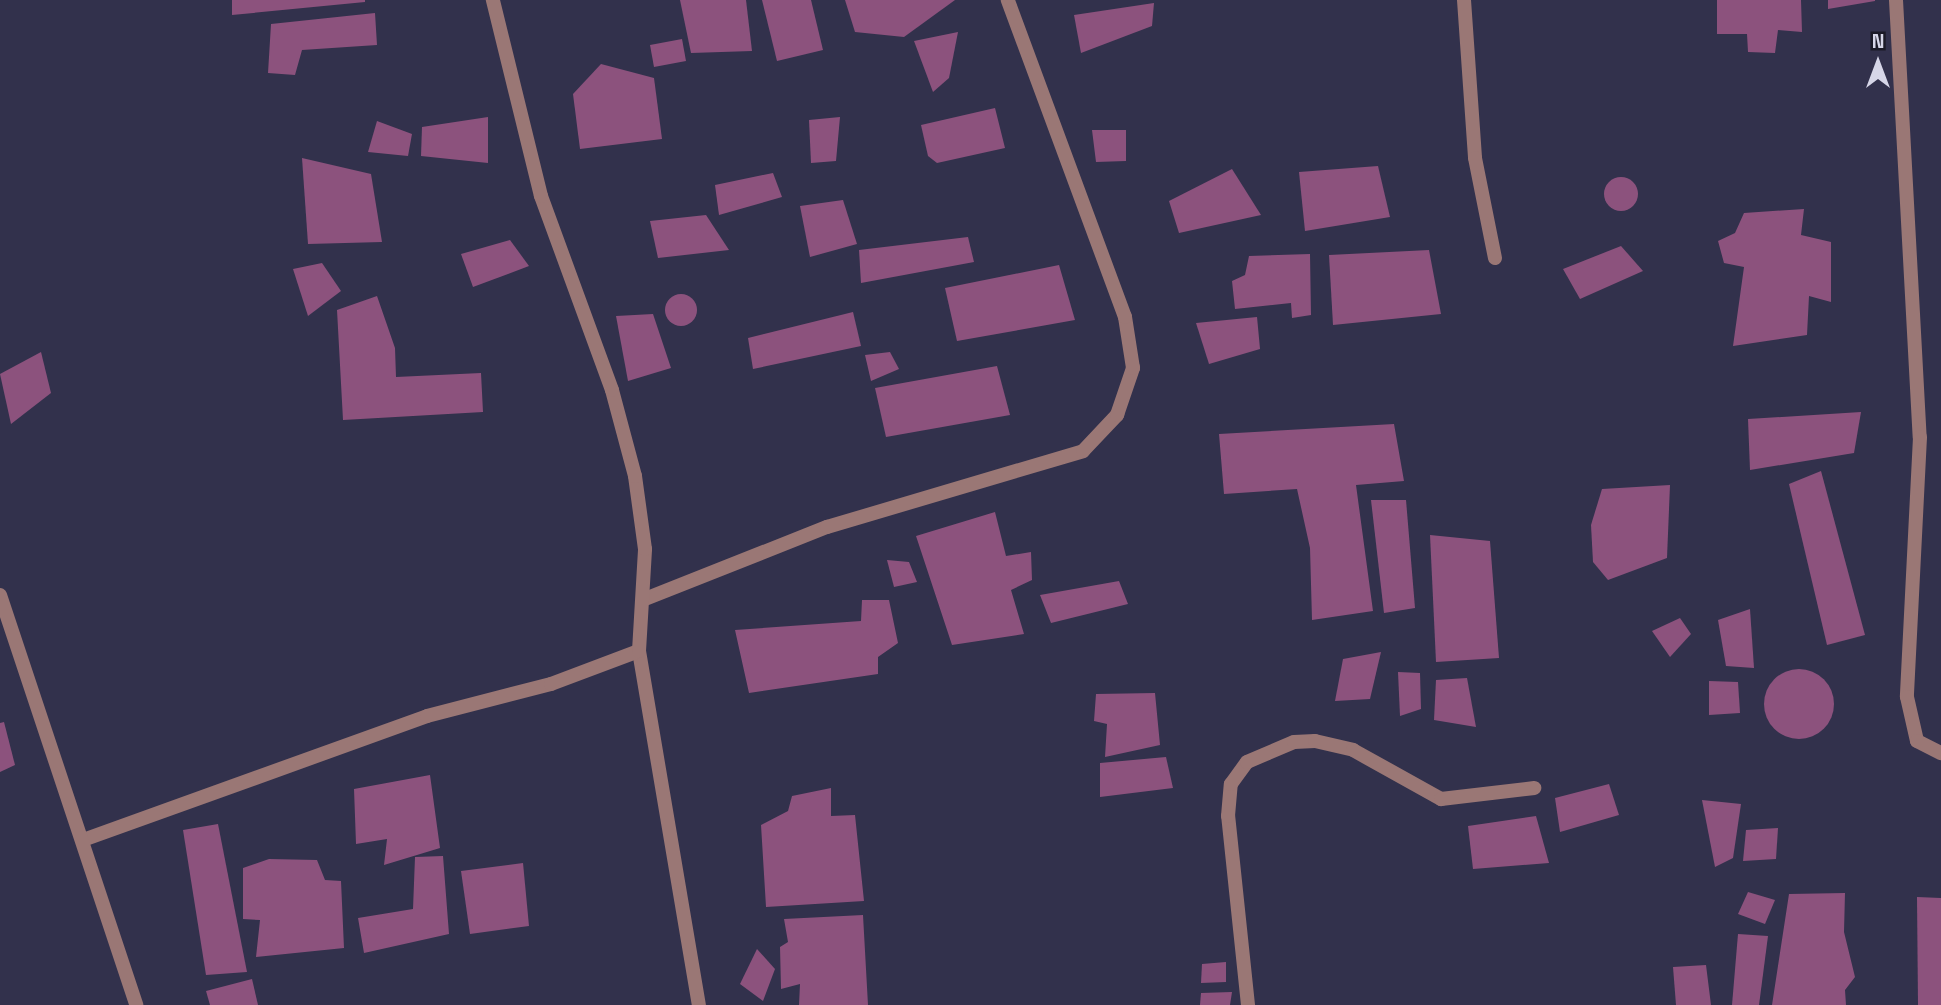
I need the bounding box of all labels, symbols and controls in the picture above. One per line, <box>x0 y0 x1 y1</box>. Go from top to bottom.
north arrow <box>1843 28 1913 98</box>
text: N <box>1872 29 1884 54</box>

